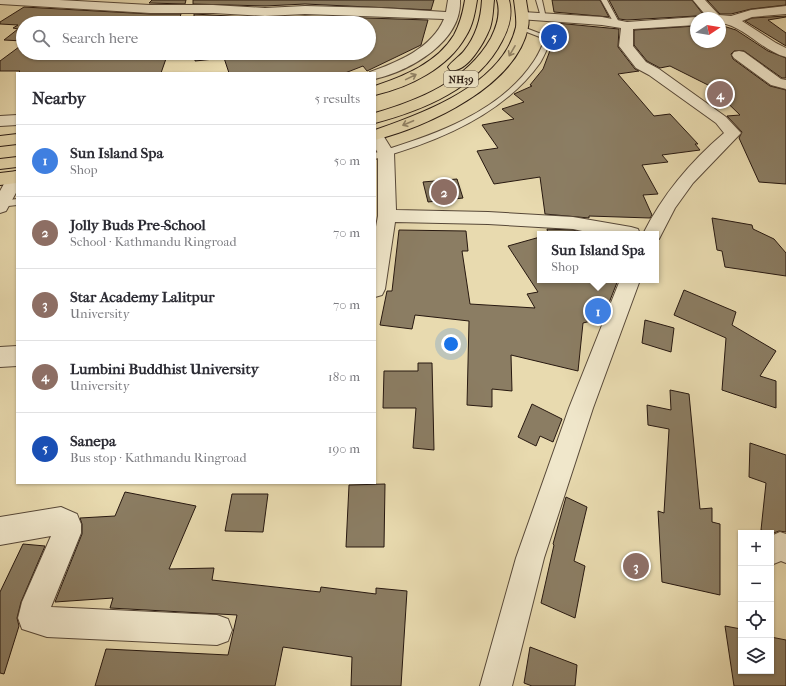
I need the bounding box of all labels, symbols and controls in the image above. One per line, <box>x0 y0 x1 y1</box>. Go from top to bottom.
north arrow <box>690 12 726 48</box>
search box <box>16 16 376 60</box>
pin: 5 <box>541 22 567 52</box>
icon: search <box>30 27 52 49</box>
text: Search here <box>62 29 138 47</box>
one-way arrow <box>508 45 516 57</box>
road number: NH39 <box>444 71 478 87</box>
one-way arrow <box>405 73 417 80</box>
pin: 4 <box>707 79 733 109</box>
text: Nearby <box>32 88 86 108</box>
text: 5 results <box>315 91 360 106</box>
one-way arrow <box>402 120 414 128</box>
text: Sun Island Spa <box>70 144 163 162</box>
text: 1 <box>43 153 47 168</box>
text: 50 m <box>334 153 360 168</box>
text: Shop <box>70 162 98 177</box>
pin: 2 <box>431 177 457 207</box>
text: Jolly Buds Pre-School <box>70 216 206 234</box>
text: 2 <box>42 225 48 240</box>
text: 70 m <box>333 225 360 240</box>
popup <box>537 231 659 283</box>
text: School · Kathmandu Ringroad <box>70 234 237 249</box>
text: Sun Island Spa <box>551 241 645 259</box>
text: Shop <box>551 259 579 274</box>
text: Star Academy Lalitpur <box>70 288 215 306</box>
pin: 1 <box>585 296 611 326</box>
text: 3 <box>42 297 48 312</box>
text: 70 m <box>333 297 360 312</box>
text: University <box>70 306 130 321</box>
your location <box>441 334 461 354</box>
text: Lumbini Buddhist University <box>70 360 259 378</box>
text: 4 <box>41 369 49 384</box>
text: 180 m <box>328 369 360 384</box>
text: University <box>70 378 130 393</box>
text: Sanepa <box>70 432 116 450</box>
text: 5 <box>42 441 48 456</box>
text: 190 m <box>328 441 360 456</box>
text: Bus stop · Kathmandu Ringroad <box>70 450 247 465</box>
map controls <box>738 530 774 674</box>
button: + <box>738 530 774 566</box>
pin: 3 <box>623 551 649 581</box>
button: − <box>738 566 774 602</box>
button: locate <box>738 602 774 638</box>
button: layers <box>738 638 774 674</box>

